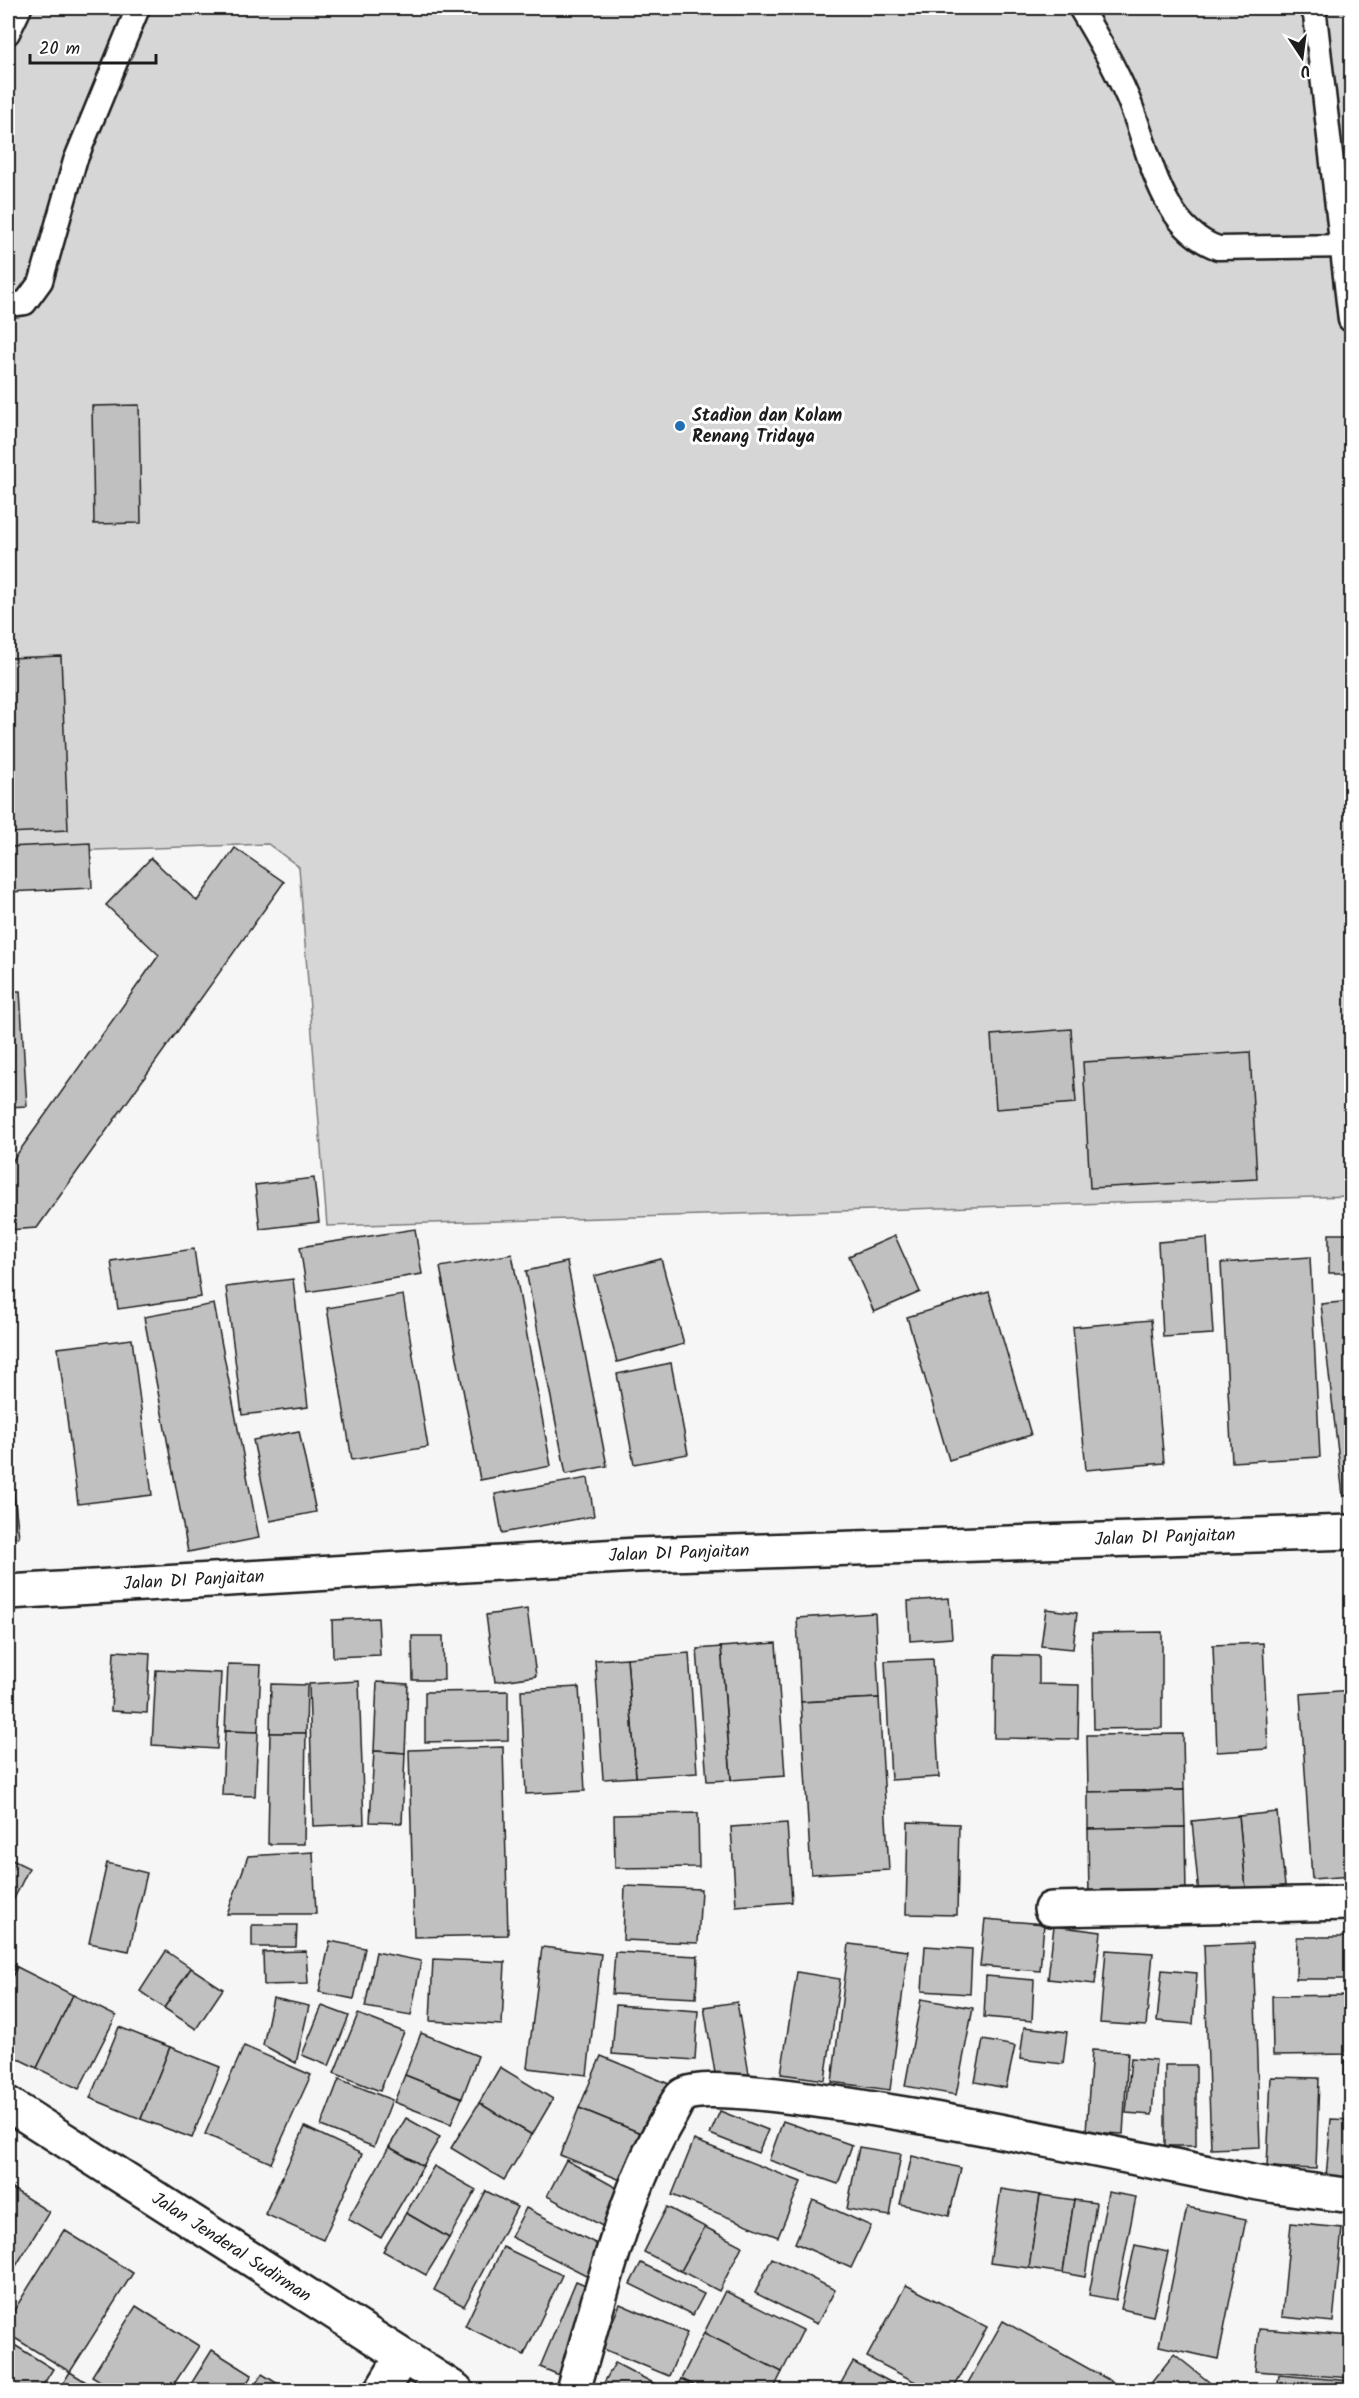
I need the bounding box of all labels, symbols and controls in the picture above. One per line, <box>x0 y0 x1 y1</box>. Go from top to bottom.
scale bar <box>30 27 156 65</box>
north arrow <box>1272 27 1332 87</box>
text: 20 m <box>39 35 80 64</box>
text: U <box>1297 57 1312 84</box>
place label: Stadion dan Kolam Renang Tridaya <box>692 402 843 452</box>
marker: Stadion dan Kolam Renang Tridaya <box>673 419 687 433</box>
street label: Jalan DI Panjaitan <box>1094 1521 1236 1555</box>
street label: Jalan DI Panjaitan <box>608 1537 750 1571</box>
street label: Jalan DI Panjaitan <box>123 1563 265 1599</box>
street label: Jalan Jenderal Sudirman <box>145 2185 317 2311</box>

